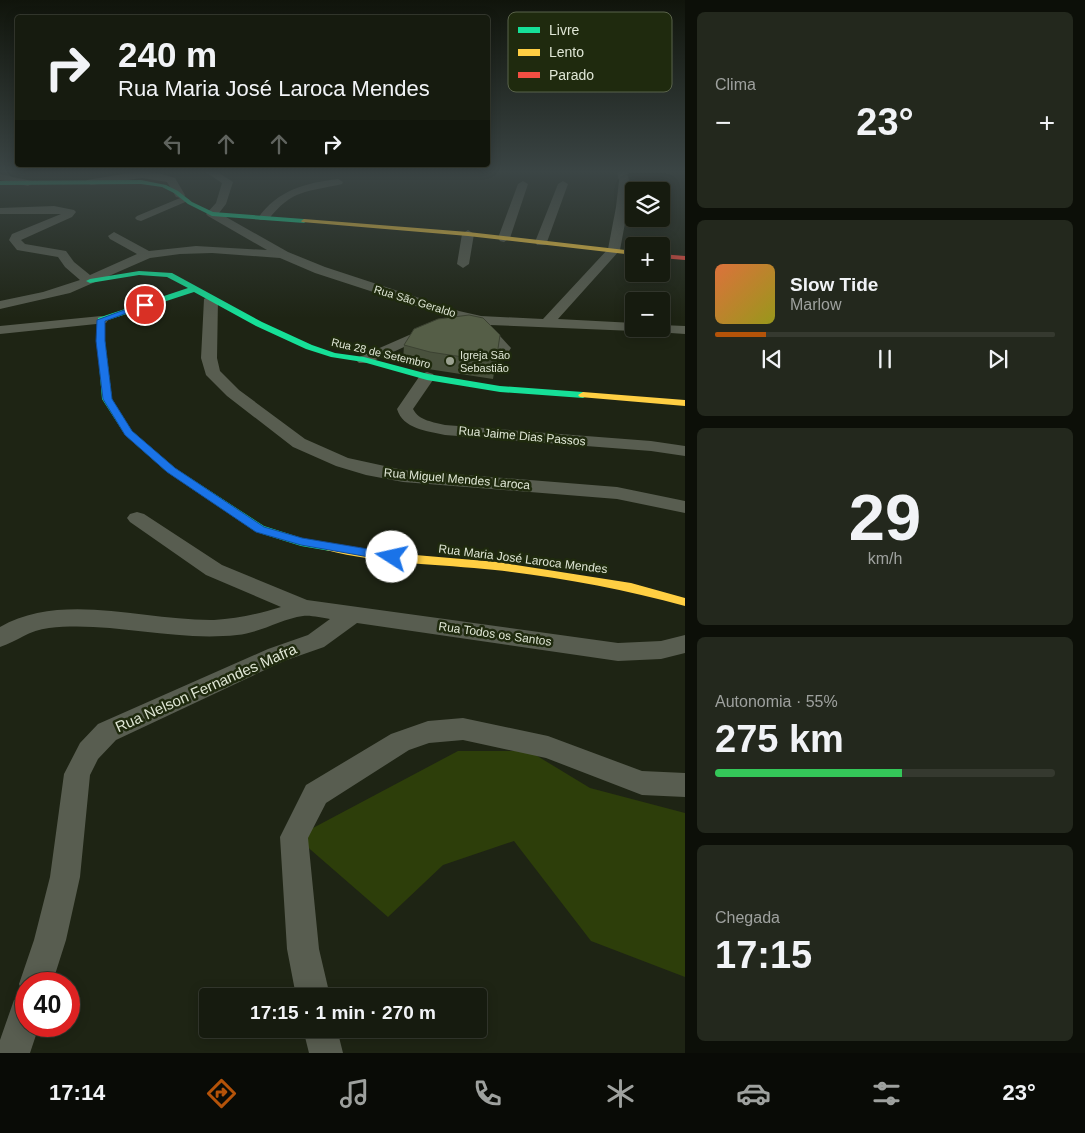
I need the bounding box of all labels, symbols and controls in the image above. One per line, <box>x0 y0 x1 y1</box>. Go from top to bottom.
legend <box>508 12 672 92</box>
text: Livre <box>549 22 580 38</box>
icon: right <box>35 35 100 100</box>
text: 240 m <box>118 35 217 74</box>
text: Lento <box>549 44 584 60</box>
text: Parado <box>549 67 594 83</box>
text: Rua Maria José Laroca Mendes <box>118 76 430 101</box>
text: Clima <box>715 76 756 93</box>
text: 23° <box>856 101 914 143</box>
text: − <box>715 107 731 138</box>
text: + <box>1039 107 1055 138</box>
icon: left <box>159 130 187 158</box>
icon: ahead <box>212 130 240 158</box>
icon: ahead <box>265 130 293 158</box>
icon: right <box>318 130 346 158</box>
map controls <box>625 182 670 337</box>
button: layers <box>625 182 670 227</box>
button: + <box>625 237 670 282</box>
text: Slow Tide <box>790 274 878 295</box>
street label: Rua São Geraldo <box>373 283 457 319</box>
pin <box>124 284 166 326</box>
icon: arrive <box>131 291 159 319</box>
button: − <box>625 292 670 337</box>
text: Marlow <box>790 296 842 313</box>
street label: Rua 28 de Setembro <box>330 336 432 370</box>
icon: previous <box>758 345 786 373</box>
icon: pause <box>871 345 899 373</box>
icon: next <box>984 345 1012 373</box>
place label: Igreja São Sebastião <box>460 349 510 374</box>
marker: Igreja São Sebastião <box>444 355 456 367</box>
street label: Rua Jaime Dias Passos <box>458 423 586 449</box>
street label: Rua Miguel Mendes Laroca <box>383 466 531 492</box>
text: 29 <box>849 481 921 554</box>
position arrow <box>365 530 417 582</box>
street label: Rua Maria José Laroca Mendes <box>438 542 608 576</box>
text: km/h <box>868 550 902 567</box>
street label: Rua Todos os Santos <box>438 619 552 649</box>
street label: Rua Nelson Fernandes Mafra <box>112 639 300 735</box>
text: Autonomia · 55% <box>715 693 838 710</box>
text: 275 km <box>715 718 844 760</box>
text: Chegada <box>715 909 780 926</box>
text: 17:15 <box>715 934 812 976</box>
speed limit sign: 40 <box>15 972 80 1037</box>
text: 17:15 · 1 min · 270 m <box>250 1002 436 1023</box>
icon: directions <box>204 1076 239 1111</box>
icon: music <box>337 1076 372 1111</box>
icon: phone <box>470 1076 505 1111</box>
icon: climate <box>603 1076 638 1111</box>
icon: car <box>736 1076 771 1111</box>
icon: filters <box>869 1076 904 1111</box>
text: 17:14 <box>49 1080 105 1105</box>
text: 23° <box>1003 1080 1036 1105</box>

